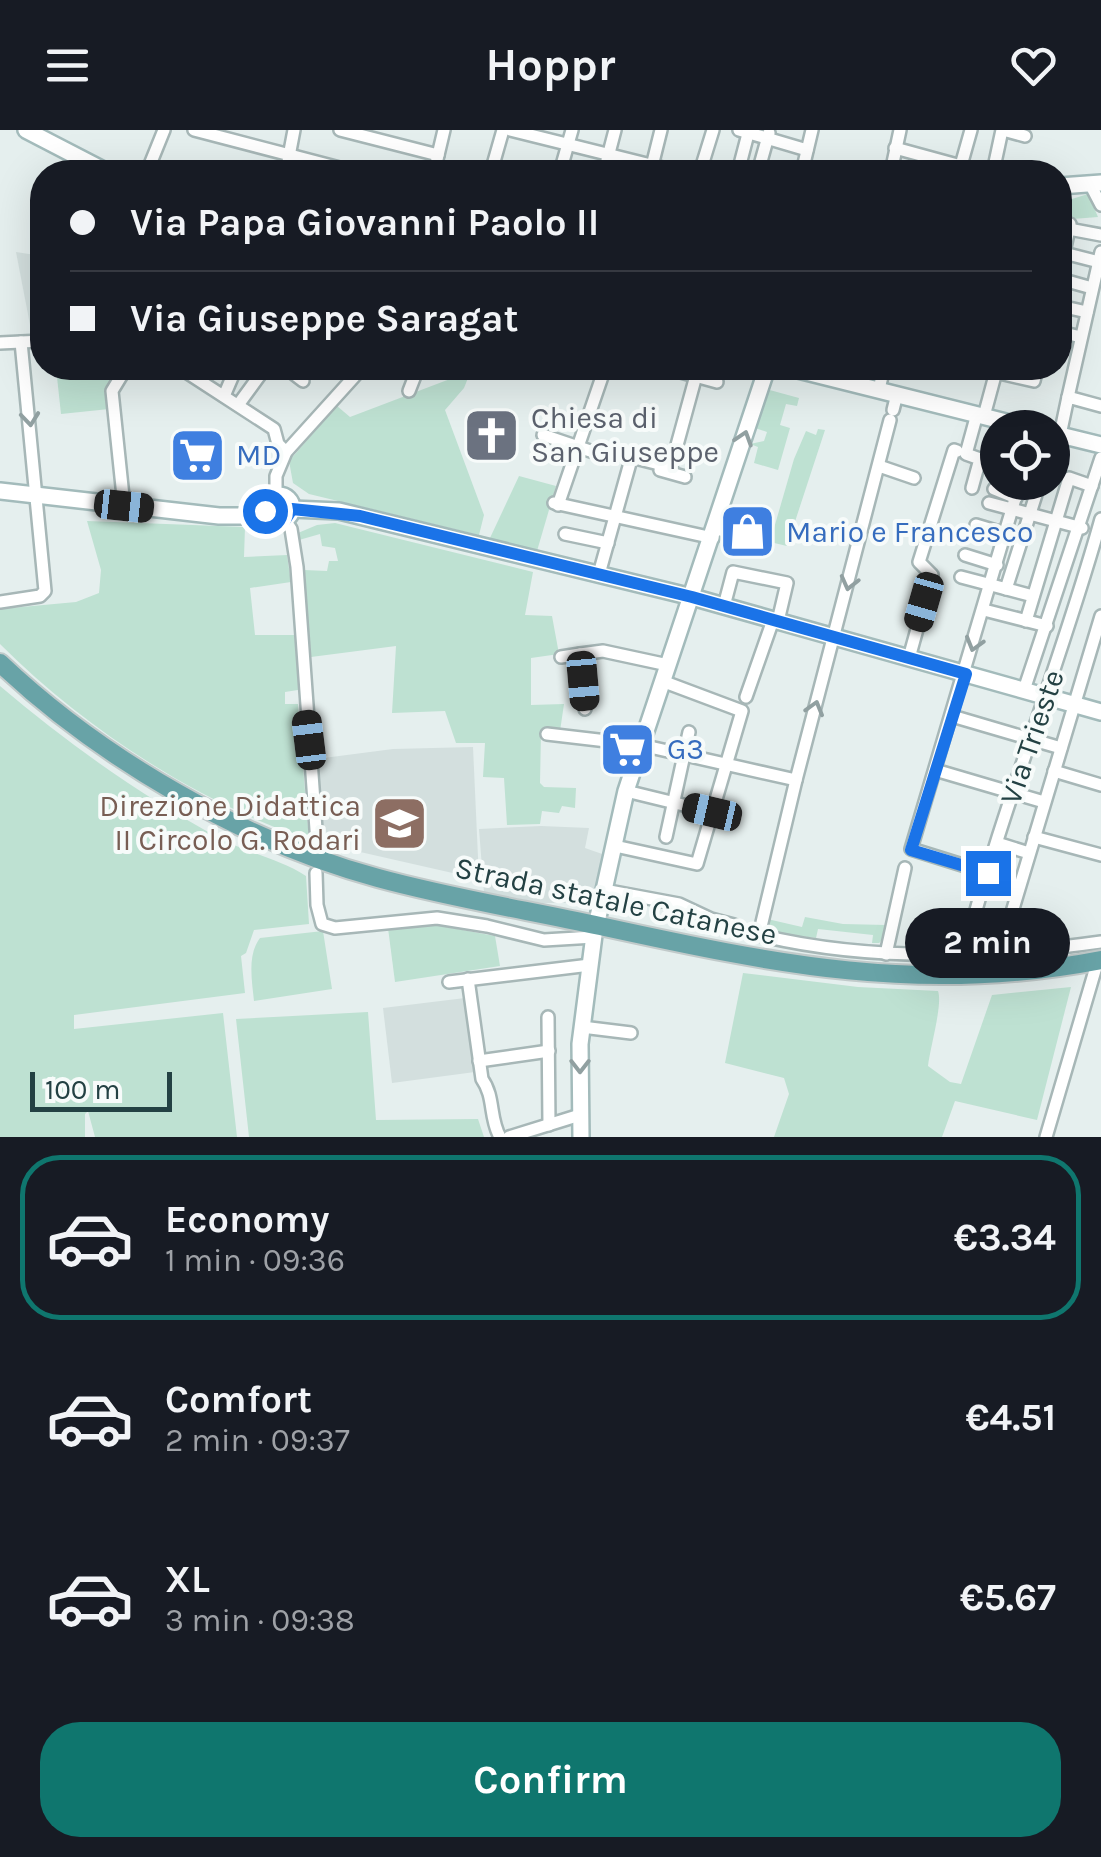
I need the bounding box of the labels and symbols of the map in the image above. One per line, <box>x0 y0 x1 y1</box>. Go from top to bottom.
place label: Chiesa di San Giuseppe <box>531 400 719 470</box>
church icon: Chiesa di San Giuseppe <box>462 405 522 465</box>
one-way arrow <box>19 412 40 428</box>
supermarket icon: MD <box>167 425 227 485</box>
one-way arrow <box>733 430 753 447</box>
place label: MD <box>236 437 281 473</box>
car <box>93 488 155 524</box>
route start <box>243 489 288 534</box>
shop icon: Mario e Francesco <box>717 502 777 562</box>
place label: Mario e Francesco <box>786 514 1033 550</box>
car <box>901 569 947 635</box>
one-way arrow <box>840 574 861 591</box>
one-way arrow <box>965 634 986 651</box>
car <box>565 650 601 712</box>
street label: Via Trieste <box>992 665 1072 809</box>
one-way arrow <box>804 700 825 718</box>
car <box>290 708 328 772</box>
supermarket icon: G3 <box>598 719 658 779</box>
place label: G3 <box>667 731 704 767</box>
place label: Direzione Didattica II Circolo G. Rodari <box>99 788 361 858</box>
car <box>679 791 745 833</box>
school or university icon: Direzione Didattica II Circolo G. Rodari <box>370 793 430 853</box>
street label: Strada statale Catanese <box>452 849 780 953</box>
route end <box>966 851 1011 896</box>
callout: 2 min <box>906 908 1070 978</box>
one-way arrow <box>569 1060 591 1075</box>
scale bar <box>30 1067 172 1111</box>

